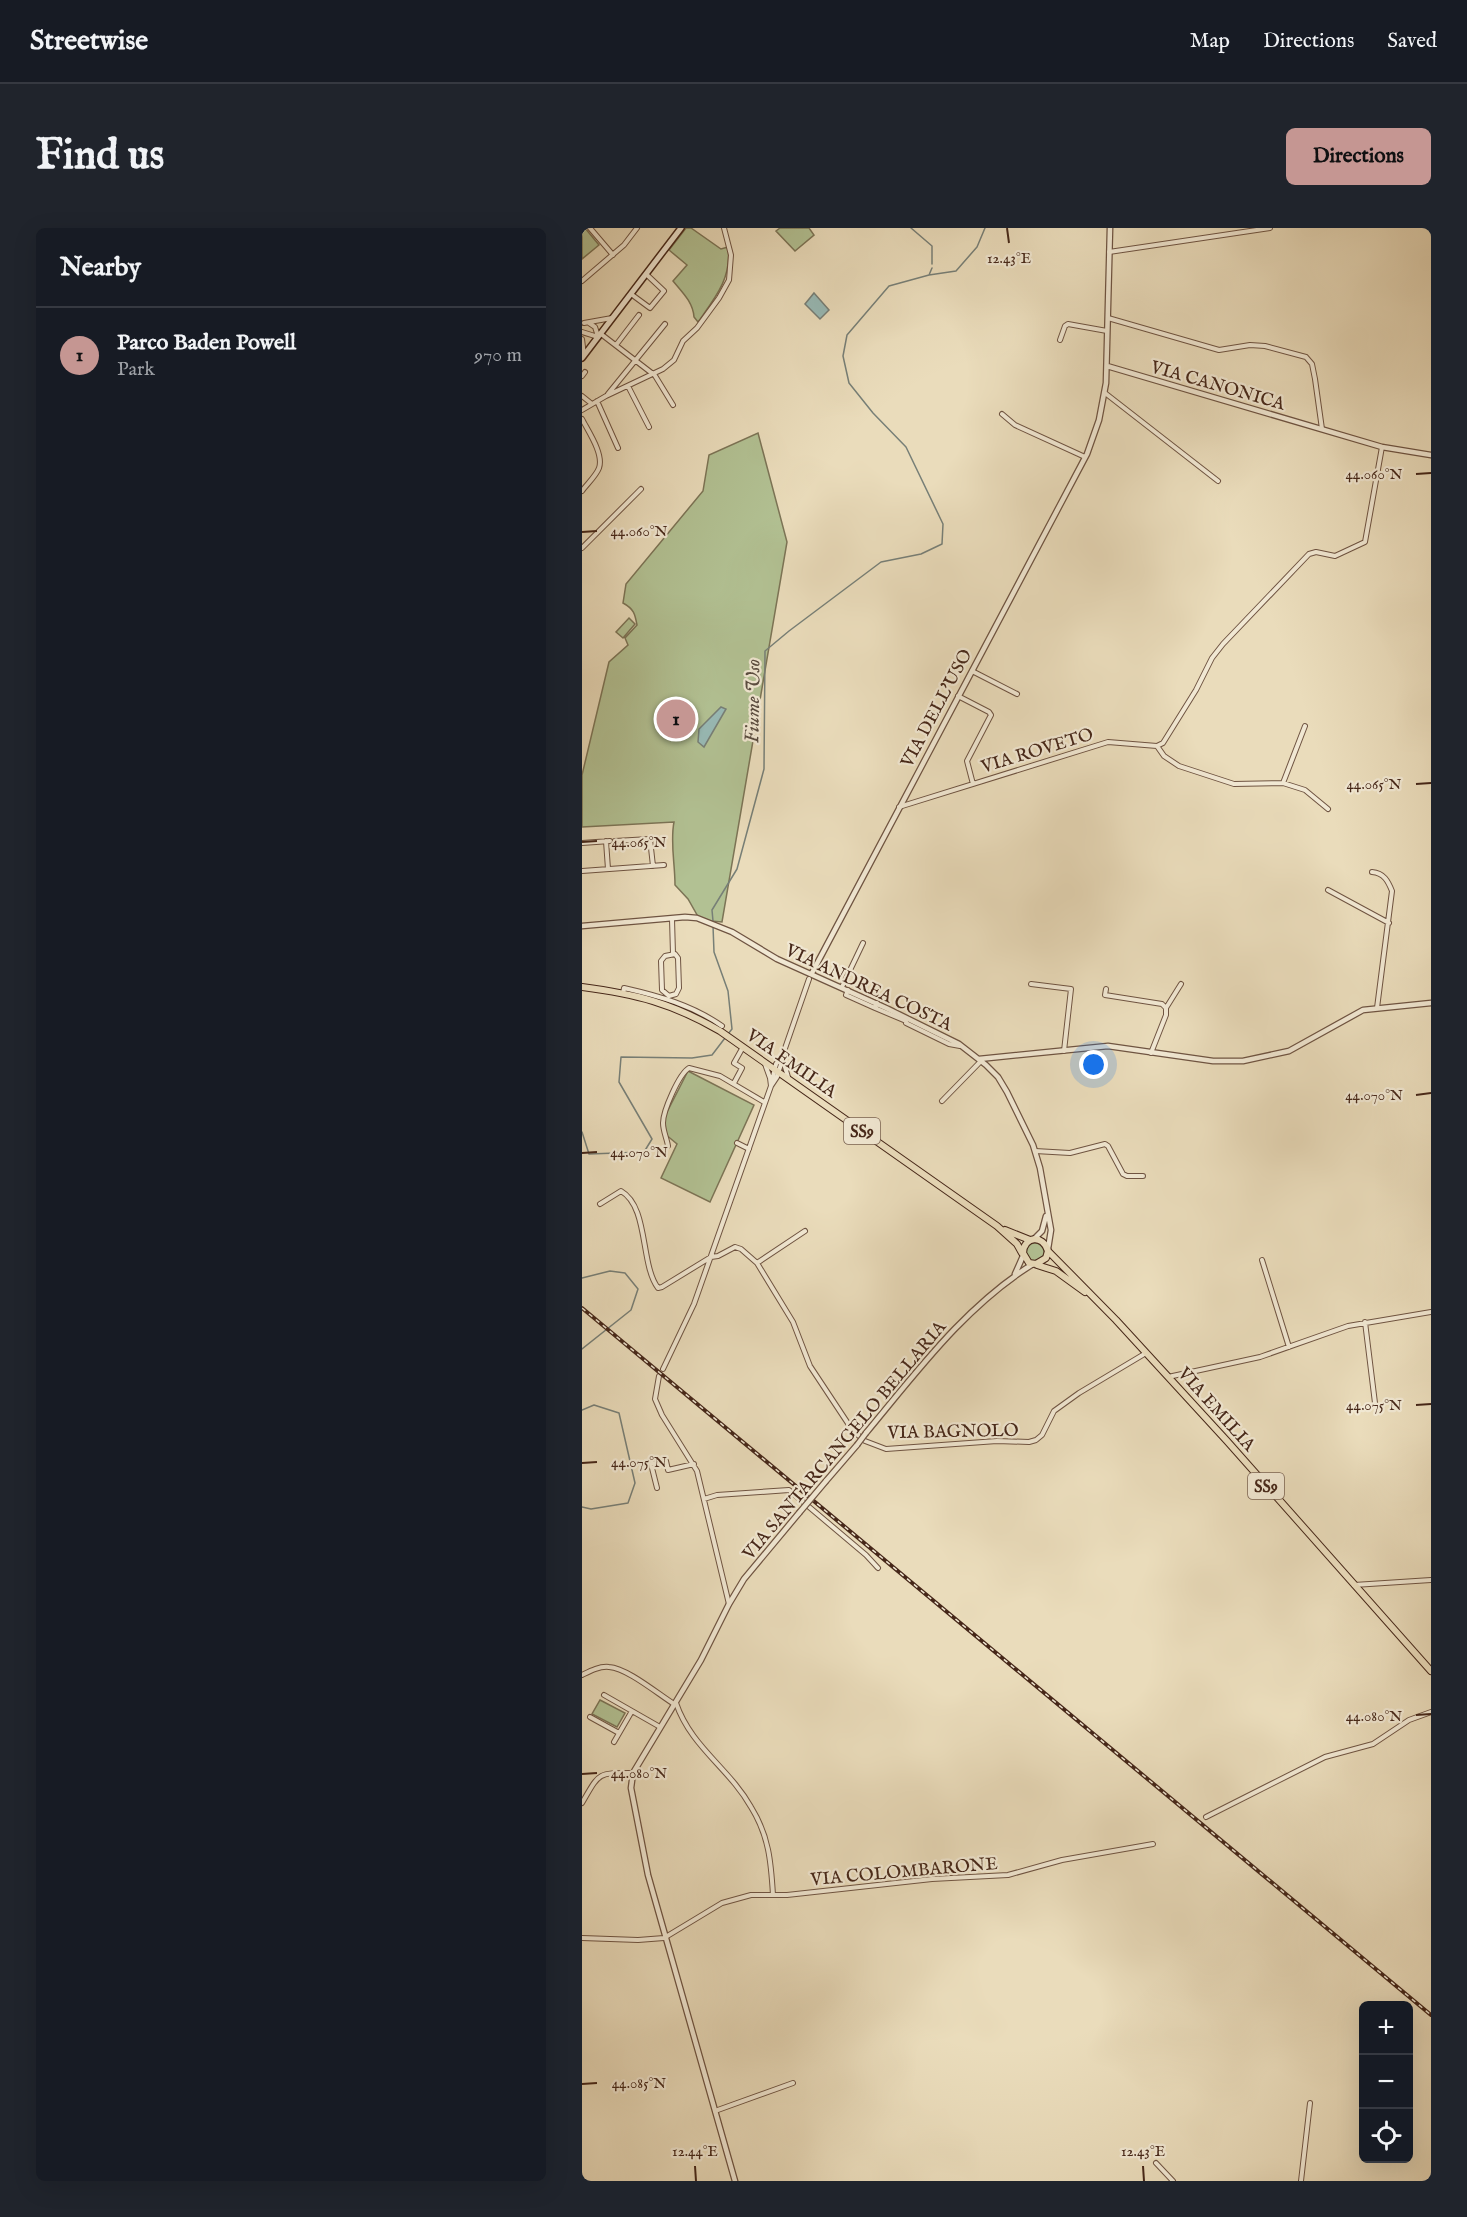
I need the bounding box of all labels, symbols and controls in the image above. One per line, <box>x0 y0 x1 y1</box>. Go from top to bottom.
text: Streetwise <box>30 24 148 59</box>
text: Map <box>1190 28 1230 55</box>
text: Directions <box>1263 28 1354 55</box>
text: Saved <box>1387 28 1437 55</box>
button: Directions <box>1286 128 1431 185</box>
text: Find us <box>36 130 164 183</box>
text: 12.43°E <box>987 249 1031 268</box>
text: Nearby <box>60 251 141 284</box>
text: Parco Baden Powell <box>117 329 296 357</box>
text: 1 <box>76 343 83 368</box>
text: 970 m <box>474 343 522 368</box>
street label: VIA CANONICA <box>1147 356 1288 417</box>
text: Park <box>117 357 155 382</box>
text: 44.060°N <box>1345 465 1403 484</box>
text: 44.060°N <box>610 522 668 541</box>
street label: VIA DELL'USO <box>896 645 978 773</box>
water label: Fiume Uso <box>740 659 767 743</box>
pin: 1 <box>656 696 695 742</box>
street label: VIA ROVETO <box>978 723 1096 780</box>
text: 44.065°N <box>1346 775 1402 794</box>
text: 44.065°N <box>611 833 667 852</box>
street label: VIA ANDREA COSTA <box>780 939 956 1037</box>
street label: VIA EMILIA <box>741 1024 842 1104</box>
your location <box>1079 1050 1108 1079</box>
text: 44.070°N <box>1345 1086 1403 1105</box>
road number: SS9 <box>844 1118 880 1144</box>
text: 44.070°N <box>610 1143 668 1162</box>
street label: VIA SANTARCANGELO BELLARIA <box>738 1316 953 1566</box>
street label: VIA EMILIA <box>1171 1362 1260 1458</box>
text: 44.075°N <box>1346 1396 1402 1415</box>
street label: VIA BAGNOLO <box>886 1420 1019 1445</box>
text: 44.075°N <box>611 1453 667 1472</box>
road number: SS9 <box>1248 1473 1284 1499</box>
text: 44.080°N <box>1346 1707 1402 1726</box>
text: 44.080°N <box>611 1764 667 1783</box>
street label: VIA COLOMBARONE <box>809 1853 999 1892</box>
map controls <box>1359 2001 1413 2163</box>
button: + <box>1359 2001 1413 2055</box>
button: − <box>1359 2055 1413 2109</box>
text: 44.085°N <box>612 2074 666 2093</box>
button: locate <box>1359 2109 1413 2163</box>
text: 12.44°E <box>672 2142 718 2161</box>
text: 12.43°E <box>1121 2142 1165 2161</box>

